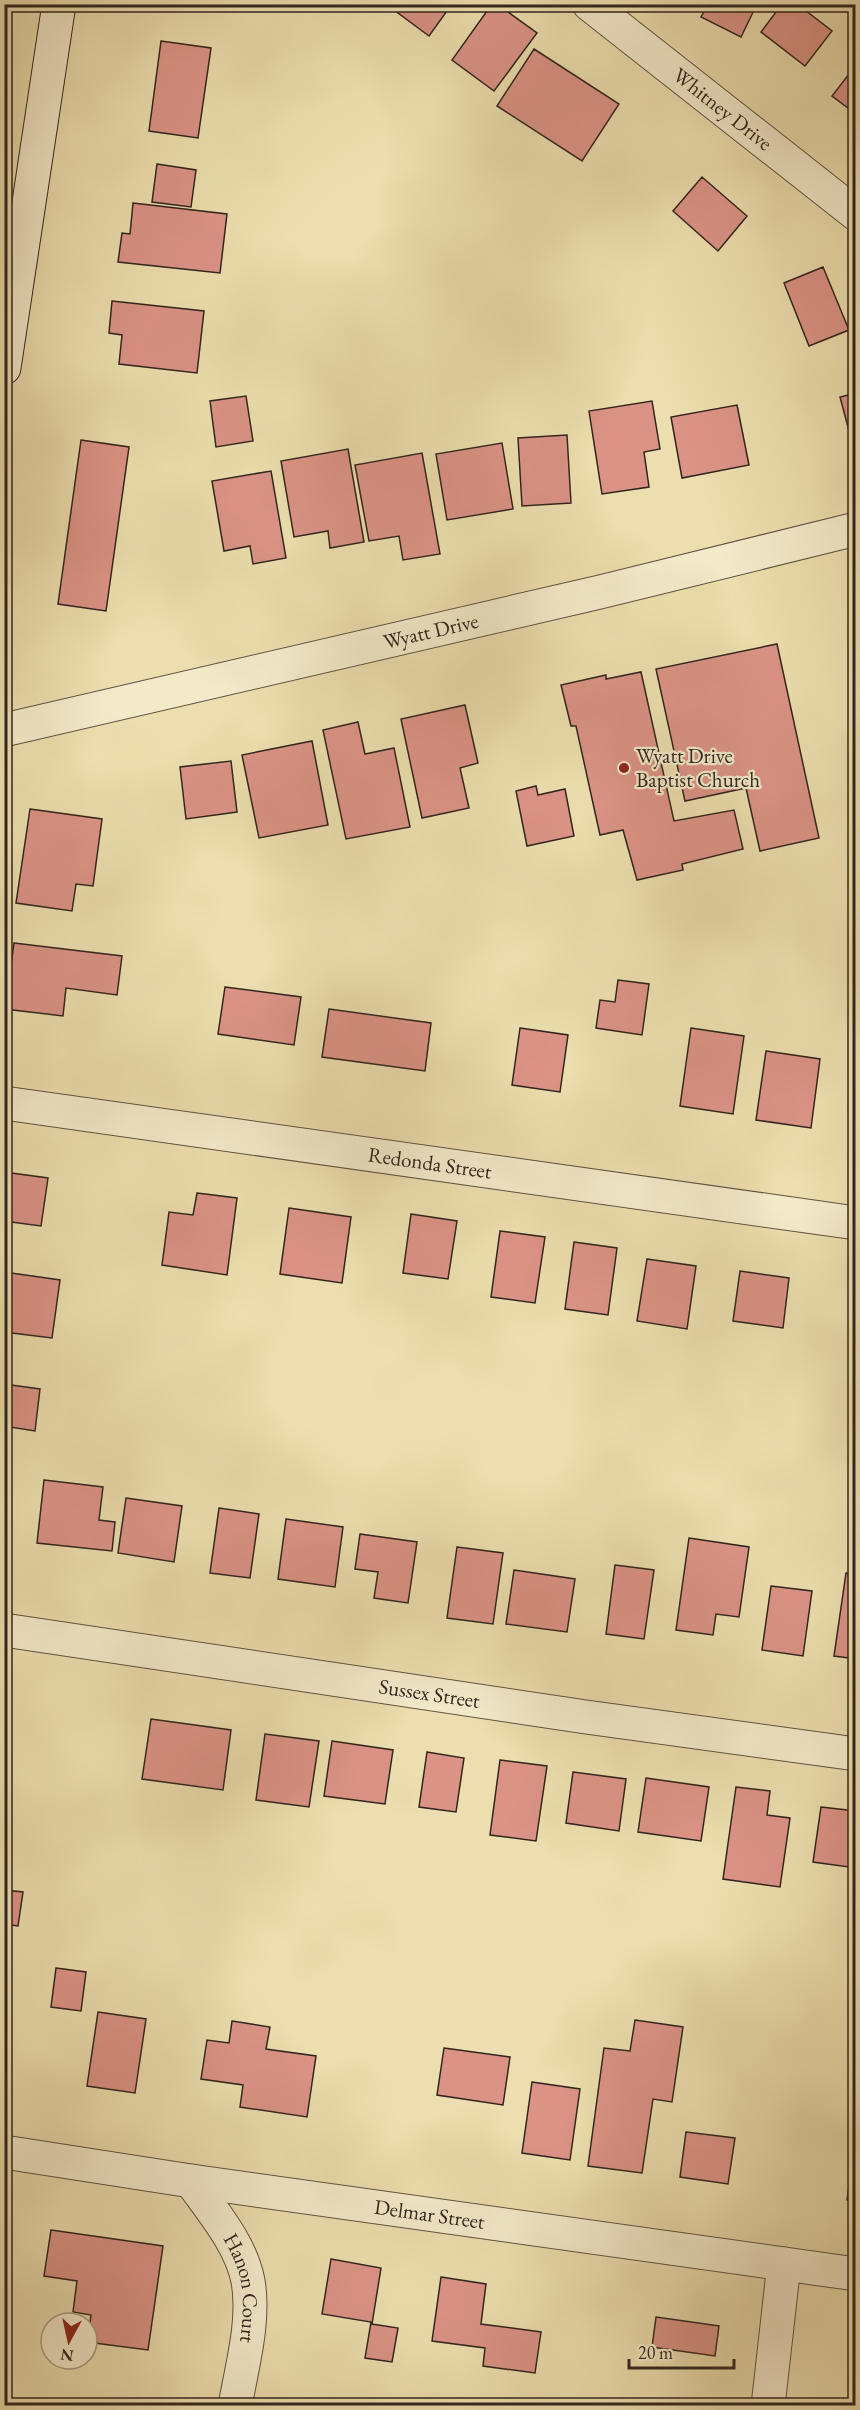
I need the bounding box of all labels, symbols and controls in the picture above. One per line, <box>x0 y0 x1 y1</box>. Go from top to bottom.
street label: Whitney Drive <box>668 61 778 156</box>
street label: Wyatt Drive <box>380 607 481 655</box>
place label: Wyatt Drive Baptist Church <box>636 742 760 793</box>
marker: Wyatt Drive Baptist Church <box>617 761 631 775</box>
street label: Redonda Street <box>366 1140 494 1185</box>
street label: Sussex Street <box>377 1672 482 1714</box>
street label: Delmar Street <box>373 2193 487 2235</box>
street label: Hanon Court <box>218 2228 264 2345</box>
north arrow <box>39 2311 99 2371</box>
scale bar <box>629 2332 734 2370</box>
text: 20 m <box>638 2341 673 2364</box>
text: N <box>59 2344 75 2367</box>

